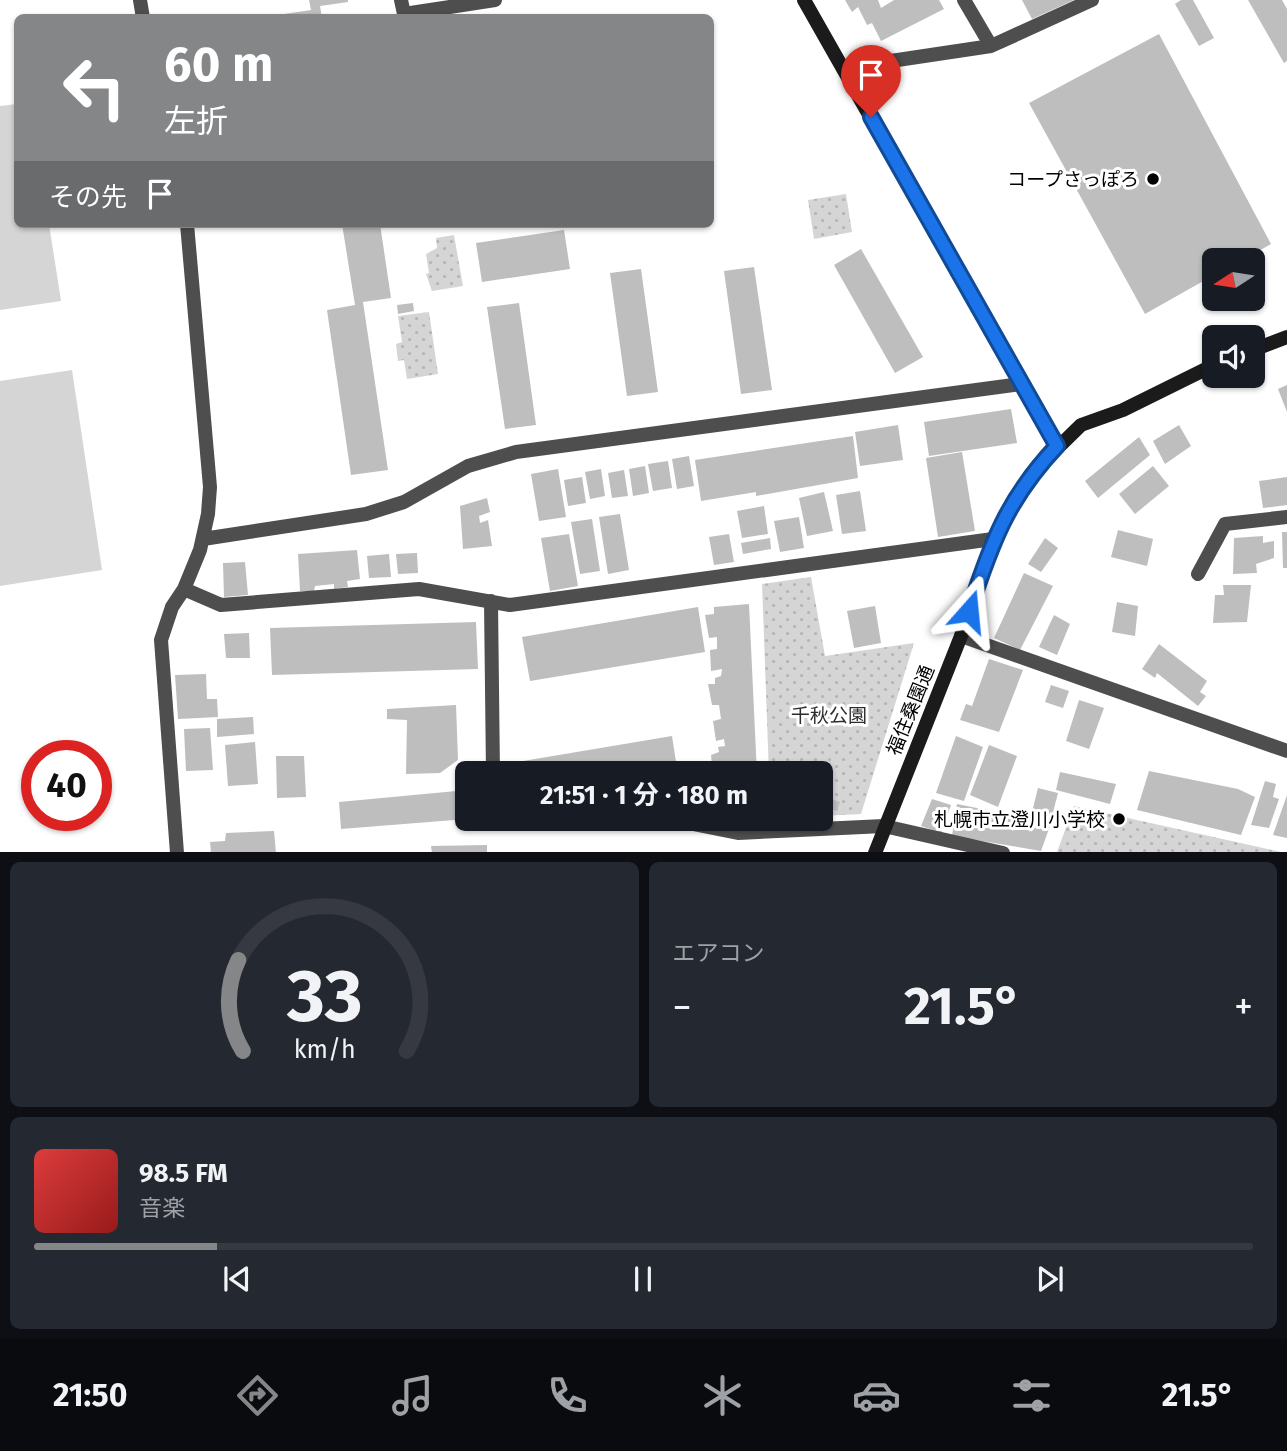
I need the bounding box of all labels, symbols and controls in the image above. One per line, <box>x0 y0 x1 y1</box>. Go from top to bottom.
text: 60 m <box>164 35 273 94</box>
icon: left <box>49 42 140 133</box>
pin <box>841 45 901 117</box>
icon: arrive <box>852 56 890 94</box>
text: 左折 <box>164 102 228 140</box>
place label: コープさっぽろ <box>1007 168 1139 191</box>
marker: コープさっぽろ <box>1145 171 1161 187</box>
icon: arrive <box>141 175 179 213</box>
text: その先 <box>49 182 127 213</box>
north arrow <box>1202 248 1265 312</box>
map controls <box>1202 248 1265 388</box>
button: sound <box>1202 325 1265 388</box>
position arrow <box>932 574 1006 648</box>
street label: 福住桑園通 <box>882 662 939 759</box>
park label: 千秋公園 <box>791 704 867 727</box>
speed limit sign: 40 <box>21 740 112 831</box>
text: 21:51 · 1 分 · 180 m <box>540 780 748 811</box>
place label: 札幌市立澄川小学校 <box>934 808 1105 831</box>
marker: 札幌市立澄川小学校 <box>1111 811 1127 827</box>
text: エアコン <box>673 939 765 967</box>
text: 33 <box>285 953 362 1040</box>
text: 21.5° <box>904 975 1021 1038</box>
text: − <box>673 984 692 1030</box>
text: + <box>1234 984 1253 1030</box>
text: km/h <box>293 1034 355 1064</box>
text: 98.5 FM <box>139 1158 228 1189</box>
text: 音楽 <box>139 1194 185 1222</box>
icon: previous <box>218 1260 256 1298</box>
icon: pause <box>624 1260 662 1298</box>
icon: next <box>1031 1260 1069 1298</box>
icon: directions <box>233 1371 282 1420</box>
icon: music <box>388 1371 437 1420</box>
icon: phone <box>543 1371 592 1420</box>
icon: climate <box>698 1371 747 1420</box>
icon: car <box>852 1371 901 1420</box>
icon: filters <box>1007 1371 1056 1420</box>
text: 21:50 <box>53 1376 127 1414</box>
text: 21.5° <box>1162 1376 1234 1414</box>

